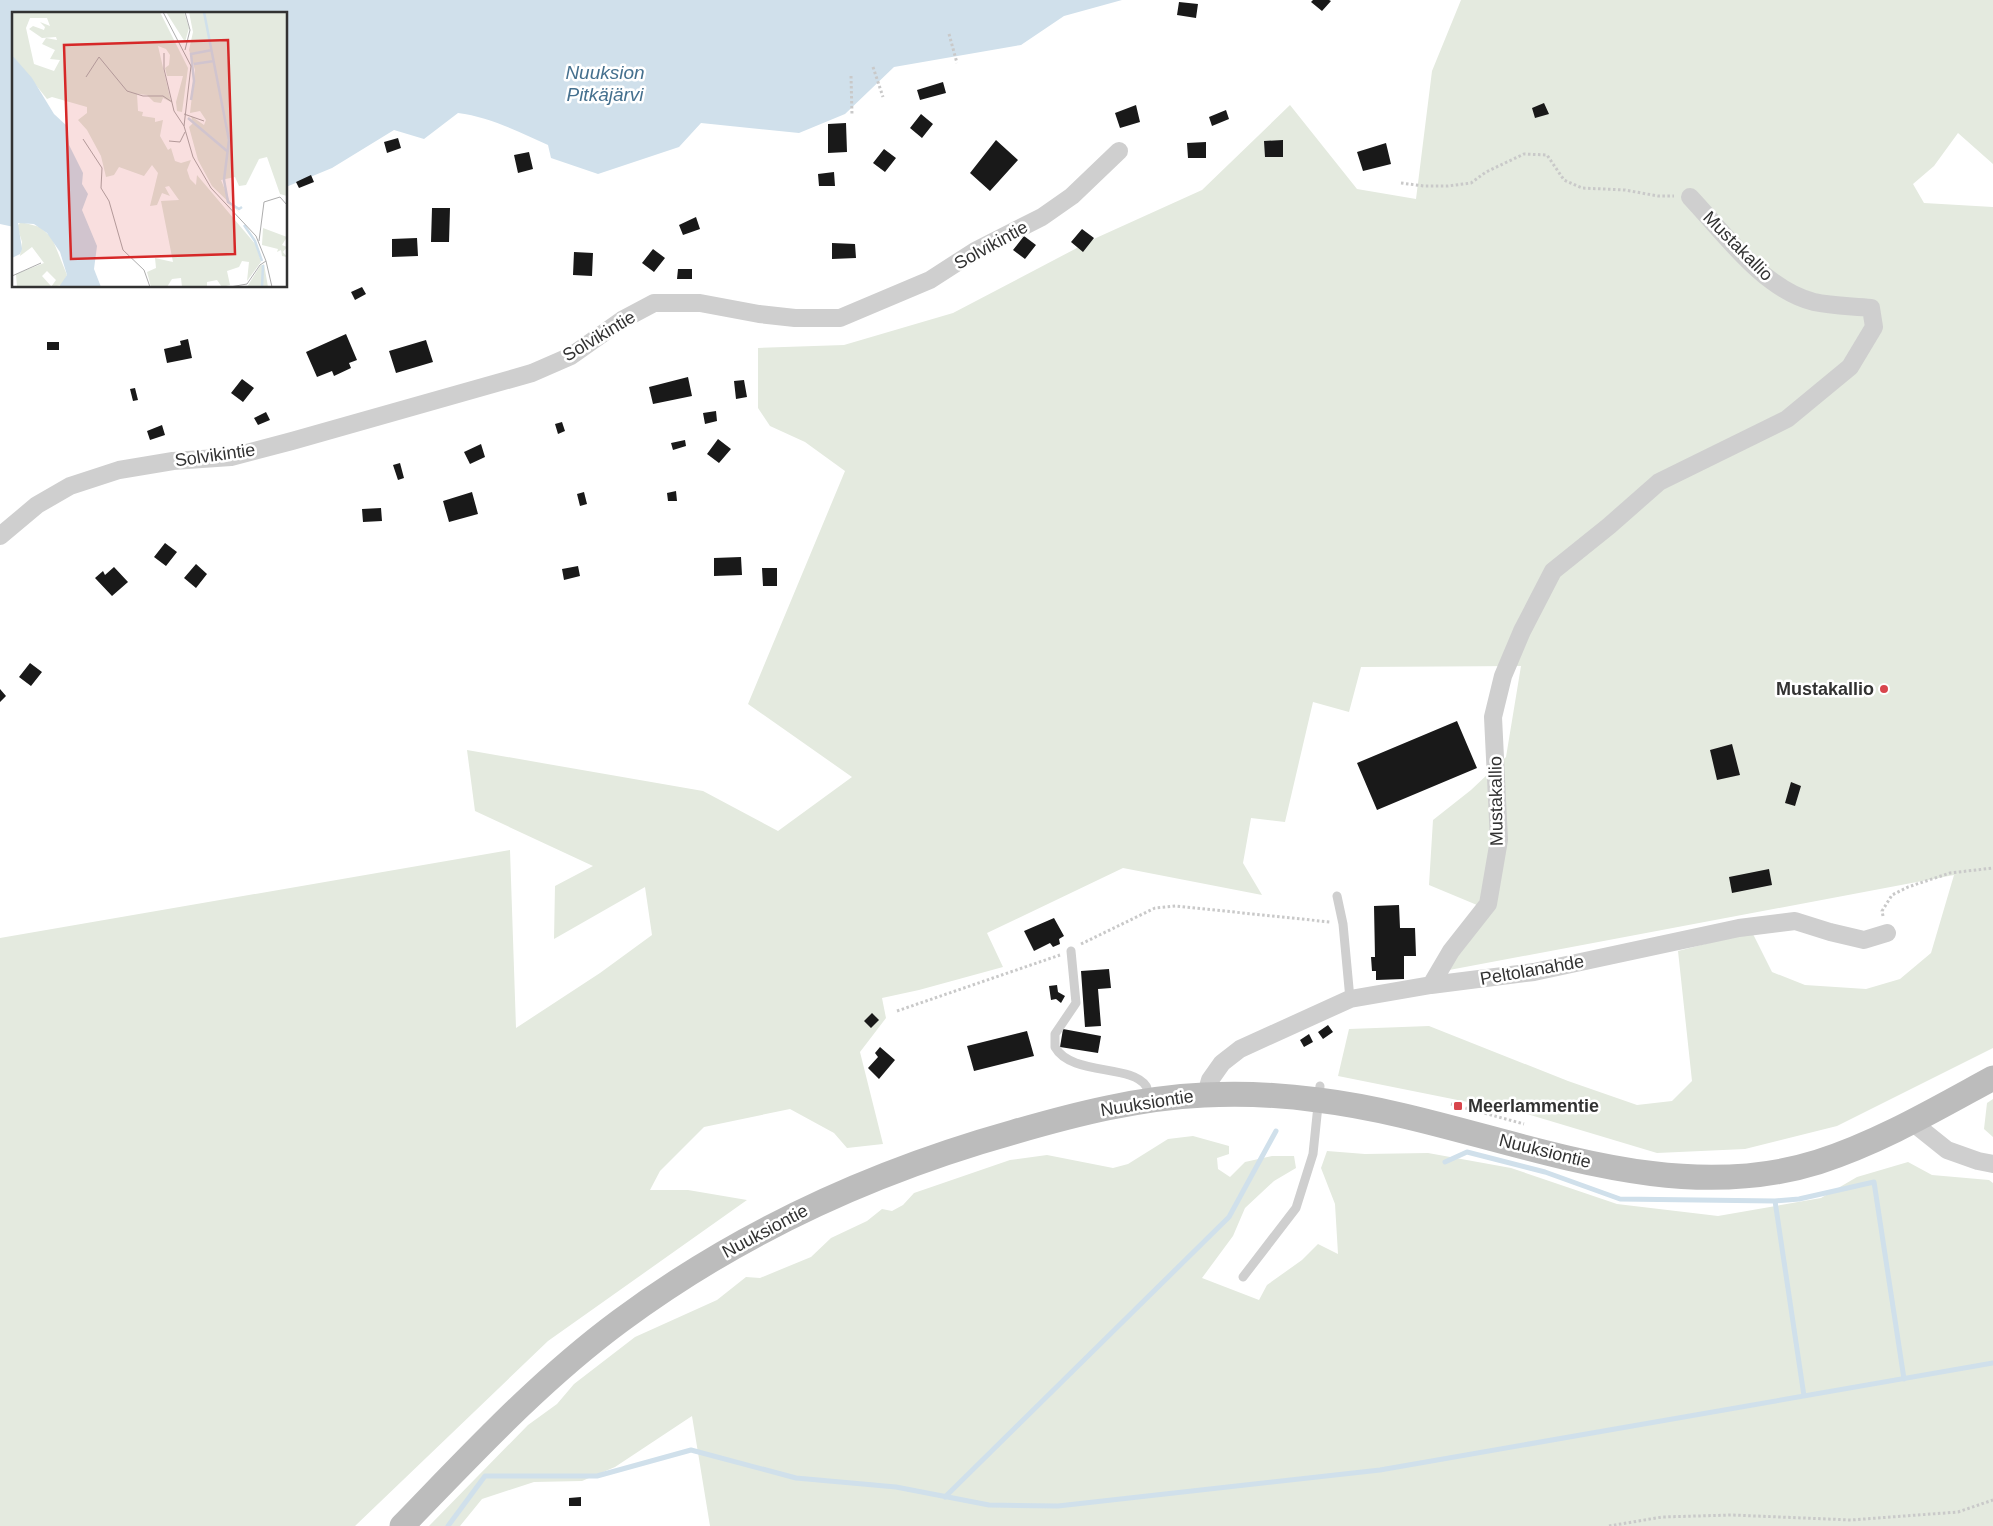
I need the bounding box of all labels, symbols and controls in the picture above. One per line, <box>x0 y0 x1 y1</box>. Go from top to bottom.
inset map <box>12 12 288 288</box>
water label: Nuuksion Pitkäjärvi <box>565 62 645 105</box>
street label: Mustakallio <box>1699 207 1777 285</box>
street label: Solvikintie <box>951 217 1031 273</box>
street label: Solvikintie <box>559 307 639 365</box>
street label: Solvikintie <box>173 439 257 471</box>
place label: Mustakallio <box>1776 679 1874 699</box>
marker: Mustakallio <box>1878 683 1890 695</box>
street label: Mustakallio <box>1485 756 1507 846</box>
street label: Peltolanahde <box>1479 951 1585 989</box>
street label: Nuuksiontie <box>1099 1086 1195 1120</box>
place label: Meerlammentie <box>1468 1096 1599 1116</box>
marker: Meerlammentie <box>1452 1100 1464 1112</box>
street label: Nuuksiontie <box>1497 1130 1593 1172</box>
street label: Nuuksiontie <box>719 1200 811 1262</box>

